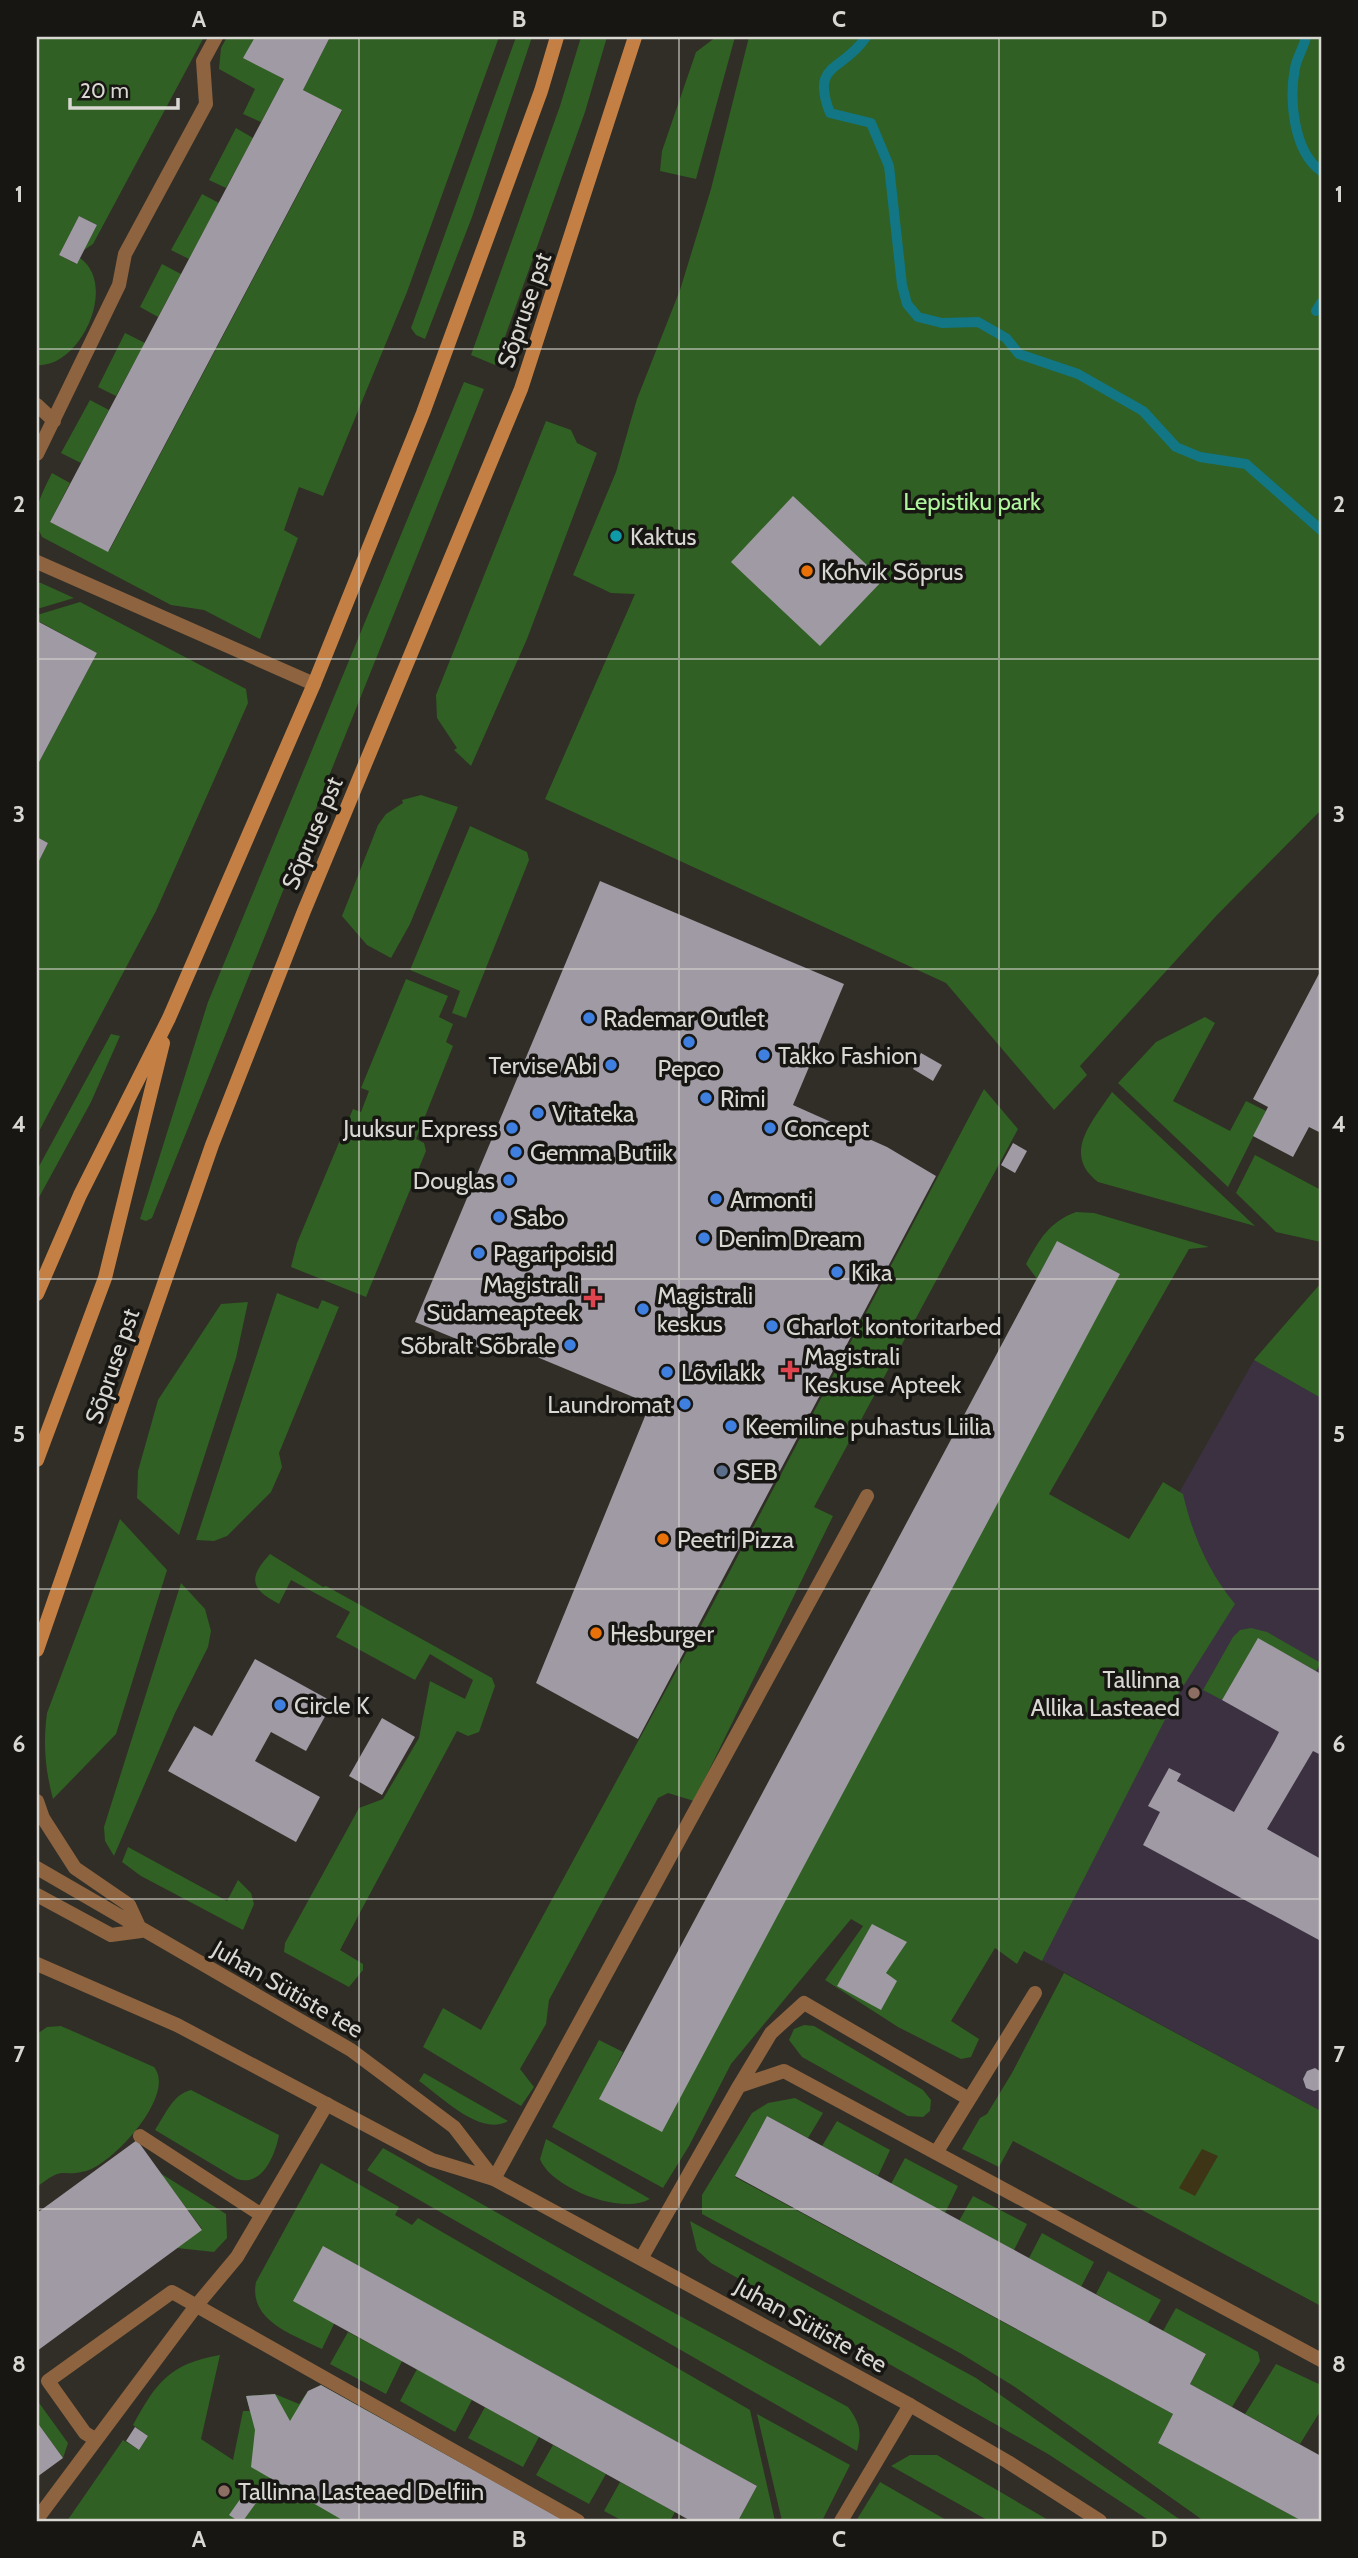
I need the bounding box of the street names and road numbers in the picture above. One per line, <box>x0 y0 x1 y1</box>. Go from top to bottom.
street label: Sõpruse pst <box>491 249 557 371</box>
street label: Sõpruse pst <box>275 772 349 894</box>
street label: Sõpruse pst <box>79 1305 145 1427</box>
street label: Juhan Sütiste tee <box>206 1934 369 2044</box>
street label: Juhan Sütiste tee <box>729 2271 892 2379</box>

